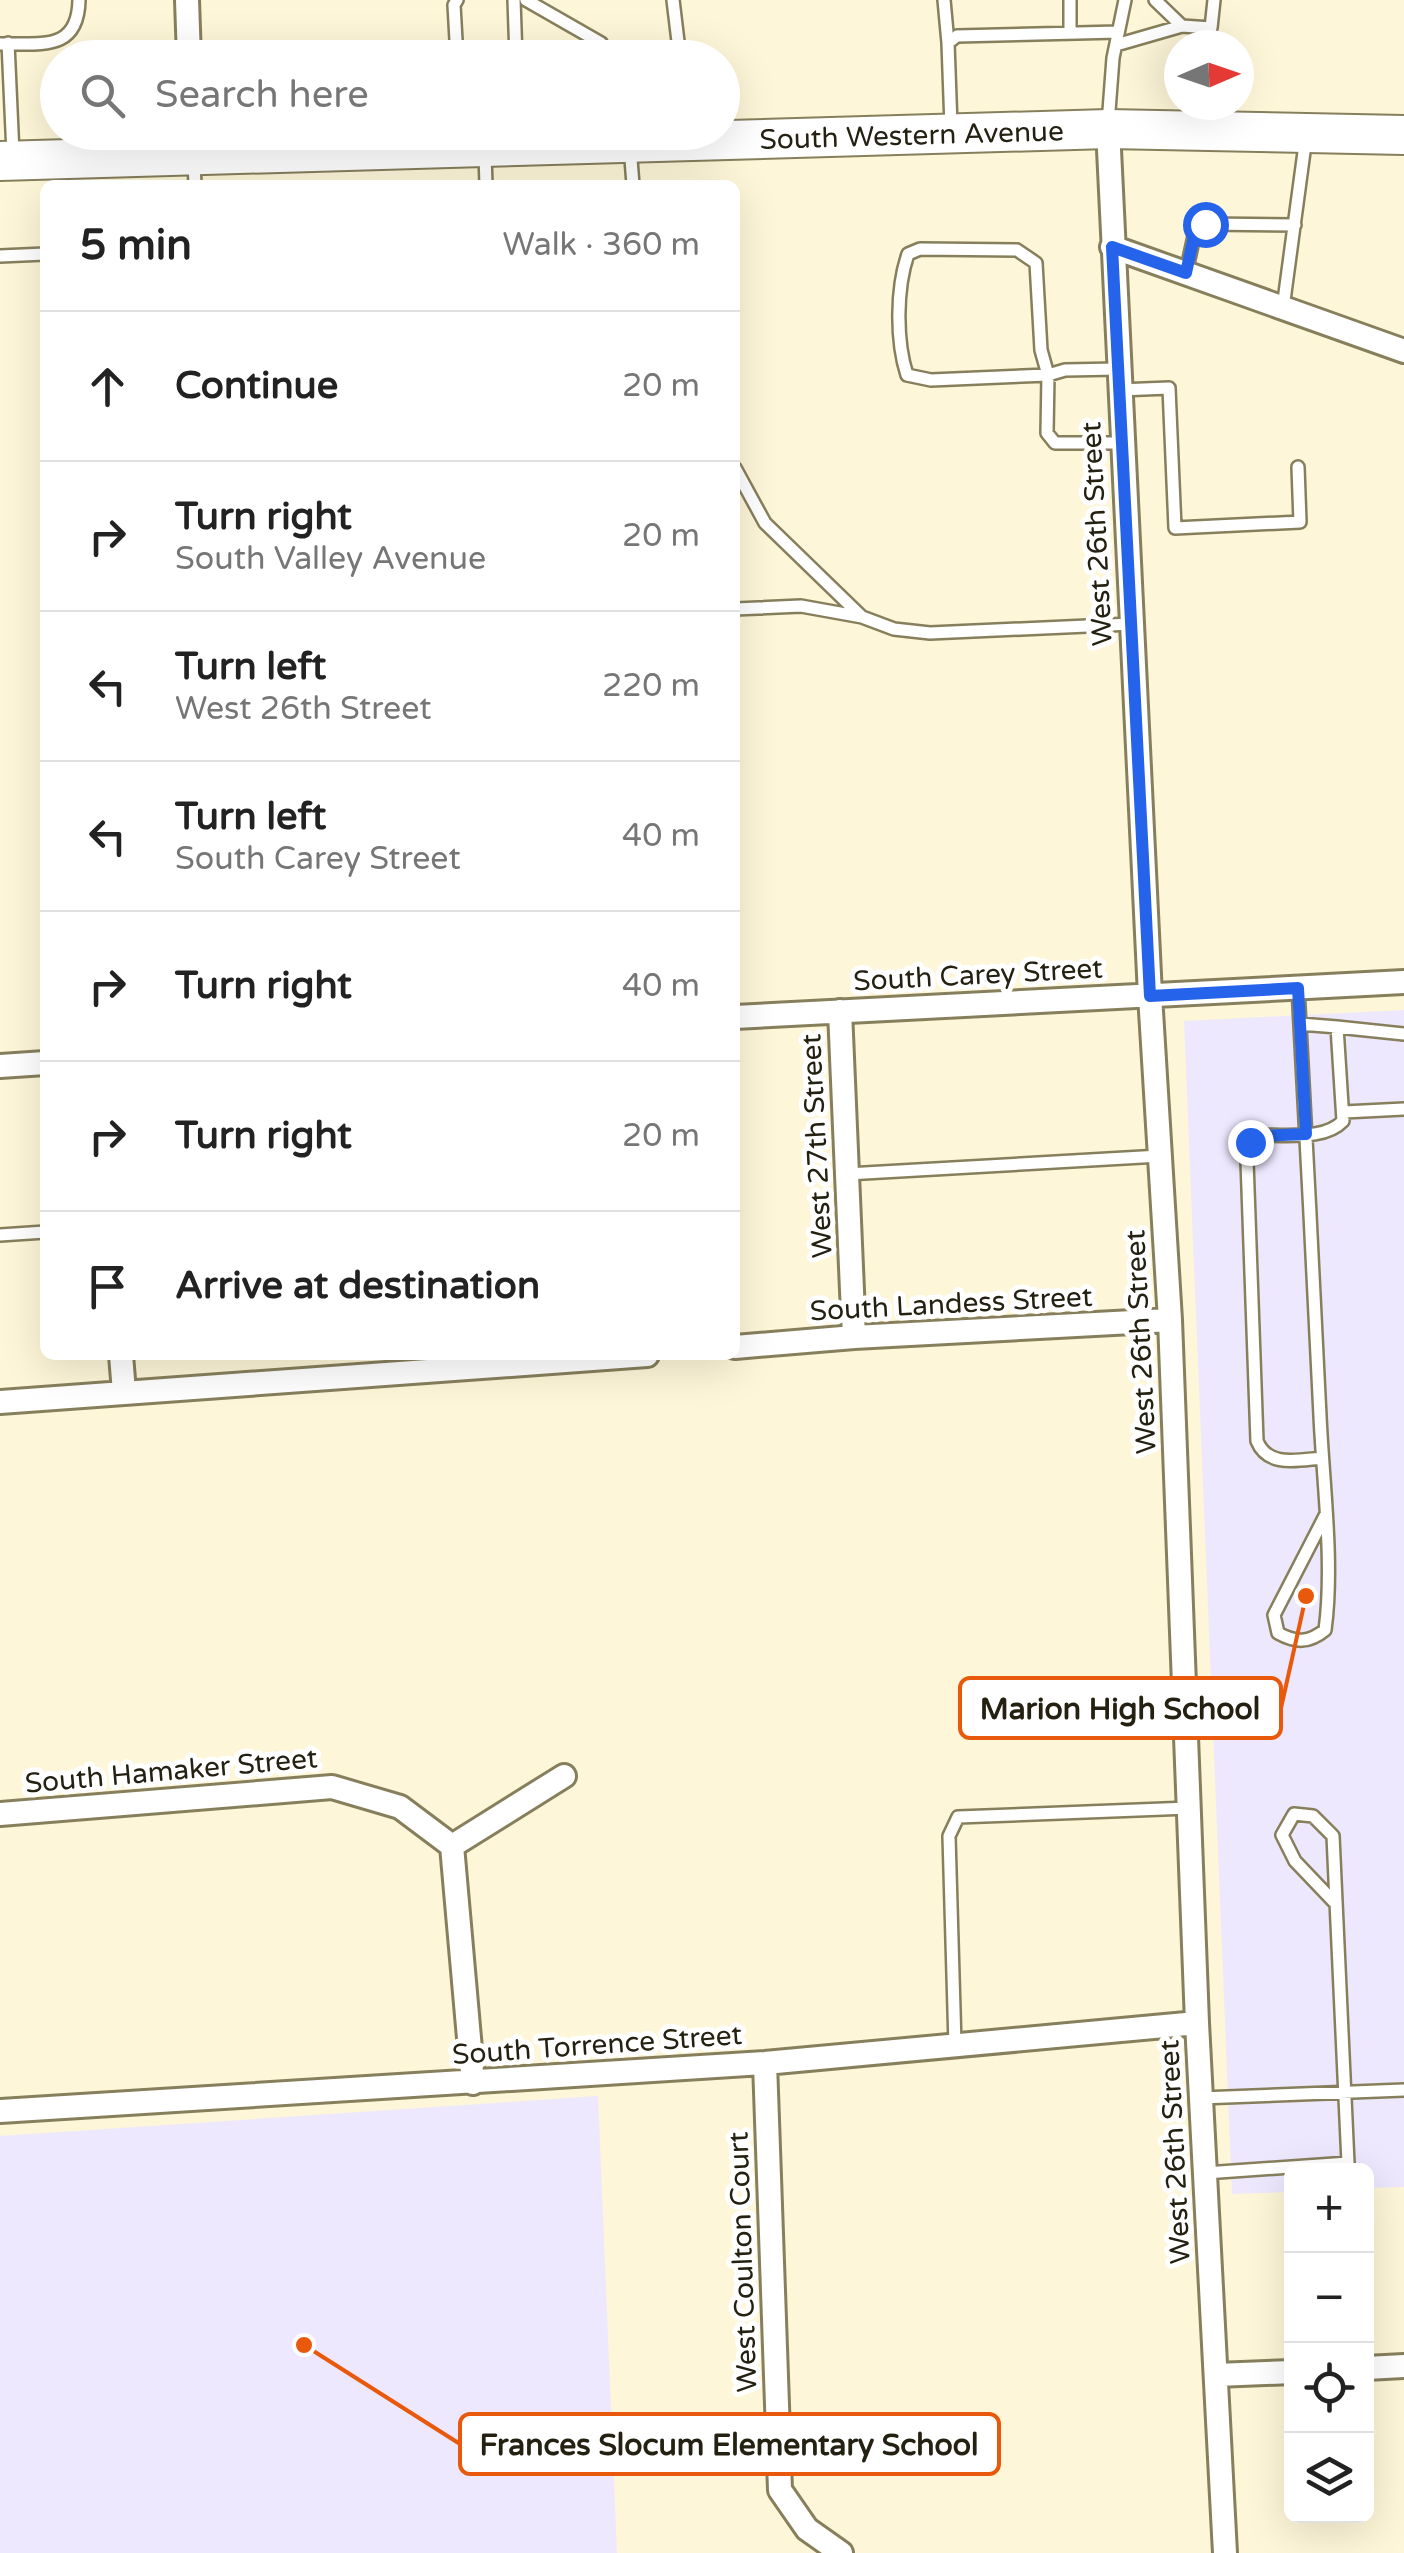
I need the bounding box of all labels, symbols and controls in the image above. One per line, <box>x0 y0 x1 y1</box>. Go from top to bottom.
north arrow <box>1164 30 1254 120</box>
search box <box>40 40 740 150</box>
icon: search <box>75 68 130 123</box>
text: Search here <box>155 72 369 118</box>
street label: South Western Avenue <box>759 114 1064 157</box>
route start <box>1183 202 1229 248</box>
text: 5 min <box>80 220 192 271</box>
text: Walk · 360 m <box>503 226 700 264</box>
icon: ahead <box>80 359 135 414</box>
text: Continue <box>175 363 338 409</box>
text: 20 m <box>622 367 700 405</box>
street label: West 26th Street <box>1074 421 1120 647</box>
text: Turn right <box>175 494 352 540</box>
icon: right <box>80 509 135 564</box>
text: 20 m <box>622 517 700 555</box>
text: South Valley Avenue <box>175 540 486 578</box>
text: Turn left <box>175 644 326 690</box>
icon: left <box>80 659 135 714</box>
text: 220 m <box>602 667 700 705</box>
text: West 26th Street <box>175 690 431 728</box>
text: Turn left <box>175 794 326 840</box>
icon: left <box>80 809 135 864</box>
text: 40 m <box>622 817 700 855</box>
text: South Carey Street <box>175 840 461 878</box>
street label: South Carey Street <box>852 951 1104 999</box>
icon: right <box>80 959 135 1014</box>
text: Turn right <box>175 963 352 1009</box>
text: 40 m <box>622 967 700 1005</box>
street label: West 27th Street <box>794 1033 840 1259</box>
icon: right <box>80 1109 135 1164</box>
text: Turn right <box>175 1113 352 1159</box>
text: 20 m <box>622 1117 700 1155</box>
route end <box>1228 1120 1274 1166</box>
street label: West 26th Street <box>1118 1229 1164 1455</box>
icon: arrive <box>80 1259 135 1314</box>
text: Arrive at destination <box>175 1263 540 1309</box>
street label: South Landess Street <box>809 1280 1094 1328</box>
callout: Marion High School <box>960 1678 1281 1738</box>
text: Marion High School <box>980 1691 1260 1728</box>
street label: South Hamaker Street <box>23 1741 319 1801</box>
street label: South Torrence Street <box>451 2018 743 2072</box>
street label: West 26th Street <box>1152 2039 1198 2265</box>
street label: West Coulton Court <box>721 2131 765 2393</box>
map controls <box>1284 2163 1374 2523</box>
button: + <box>1284 2163 1374 2253</box>
button: − <box>1284 2253 1374 2343</box>
button: locate <box>1284 2343 1374 2433</box>
callout: Frances Slocum Elementary School <box>460 2414 999 2474</box>
text: Frances Slocum Elementary School <box>479 2427 979 2464</box>
button: layers <box>1284 2433 1374 2523</box>

